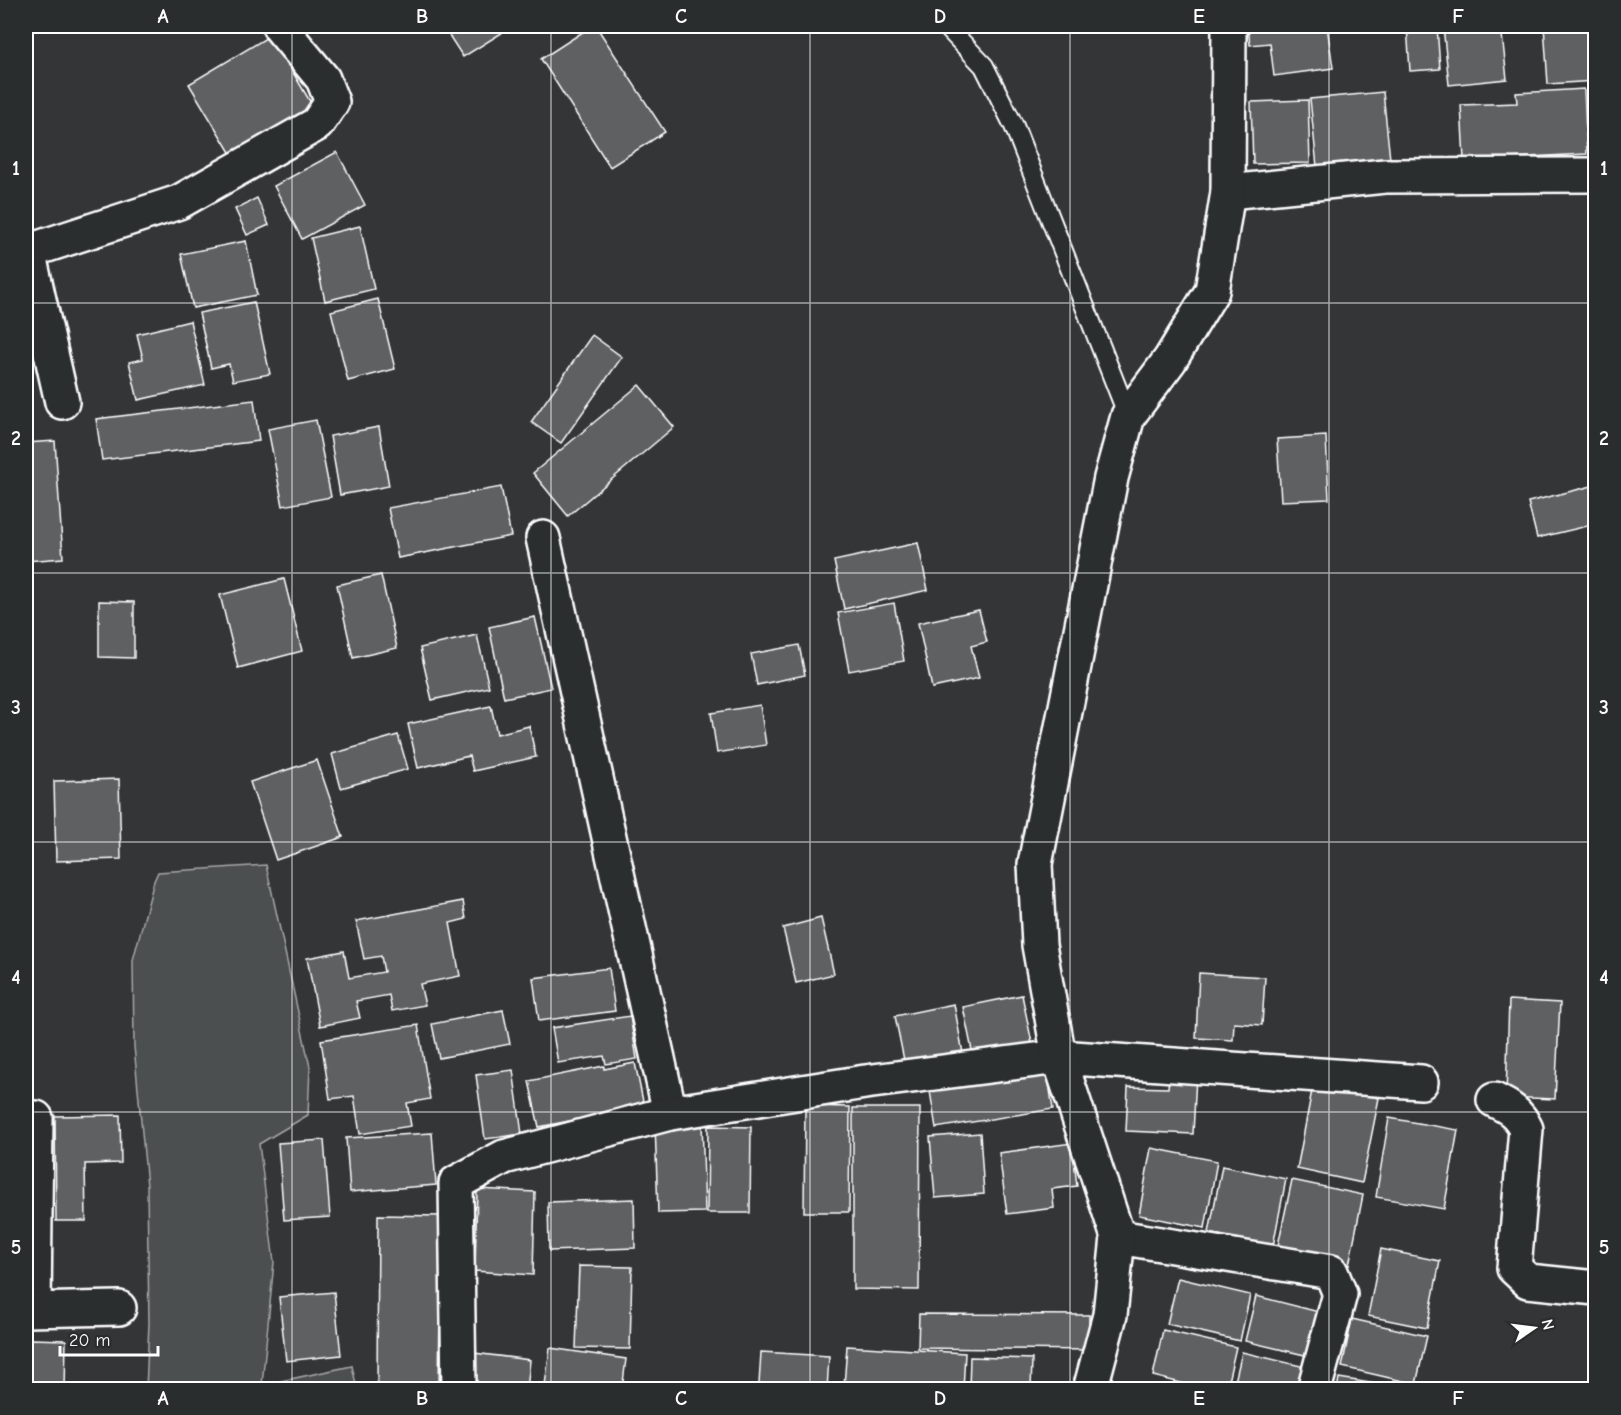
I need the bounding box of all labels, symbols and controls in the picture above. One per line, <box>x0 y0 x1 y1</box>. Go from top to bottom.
text: A <box>157 5 169 28</box>
text: B <box>416 5 428 28</box>
text: C <box>675 5 687 28</box>
text: D <box>934 5 946 28</box>
text: E <box>1193 5 1205 28</box>
text: F <box>1452 5 1464 28</box>
text: 1 <box>12 157 20 180</box>
text: 1 <box>1600 157 1608 180</box>
text: 2 <box>11 427 21 450</box>
text: 2 <box>1599 427 1609 450</box>
text: 3 <box>11 696 21 719</box>
text: 3 <box>1599 696 1609 719</box>
text: 4 <box>11 966 21 989</box>
text: 4 <box>1599 966 1609 989</box>
text: 5 <box>11 1236 21 1259</box>
text: 5 <box>1599 1236 1609 1259</box>
north arrow <box>1504 1298 1564 1358</box>
text: N <box>1538 1317 1558 1332</box>
scale bar <box>60 1319 158 1357</box>
text: 20 m <box>69 1330 110 1351</box>
text: A <box>157 1387 169 1410</box>
text: B <box>416 1387 428 1410</box>
text: C <box>675 1387 687 1410</box>
text: D <box>934 1387 946 1410</box>
text: E <box>1193 1387 1205 1410</box>
text: F <box>1452 1387 1464 1410</box>

